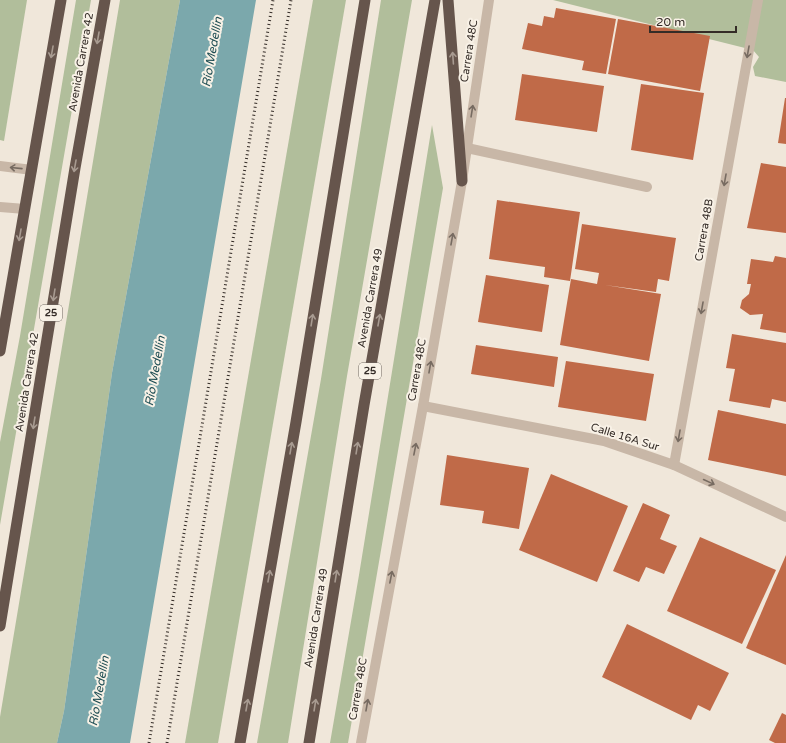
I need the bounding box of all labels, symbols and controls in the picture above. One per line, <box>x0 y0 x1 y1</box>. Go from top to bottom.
scale bar <box>650 8 736 34</box>
street label: Avenida Carrera 42 <box>66 11 96 113</box>
water label: Río Medellín <box>199 15 225 88</box>
text: 20 m <box>656 15 685 29</box>
street label: Carrera 48C <box>458 19 480 83</box>
one-way arrow <box>94 31 102 44</box>
one-way arrow <box>48 45 56 58</box>
one-way arrow <box>744 45 752 58</box>
one-way arrow <box>449 52 456 65</box>
one-way arrow <box>468 105 476 118</box>
one-way arrow <box>71 159 79 172</box>
one-way arrow <box>10 164 23 172</box>
one-way arrow <box>721 173 729 186</box>
street label: Carrera 48B <box>692 197 716 262</box>
one-way arrow <box>16 229 24 242</box>
one-way arrow <box>448 233 456 246</box>
street label: Avenida Carrera 49 <box>355 247 385 349</box>
one-way arrow <box>50 288 58 301</box>
one-way arrow <box>698 301 706 314</box>
road number: 25 <box>40 305 62 321</box>
one-way arrow <box>308 314 316 327</box>
one-way arrow <box>375 314 383 327</box>
street label: Avenida Carrera 42 <box>13 331 41 433</box>
water label: Río Medellín <box>142 334 168 407</box>
street label: Carrera 48C <box>405 337 429 402</box>
one-way arrow <box>426 361 434 374</box>
road number: 25 <box>359 363 381 379</box>
one-way arrow <box>29 416 37 429</box>
street label: Calle 16A Sur <box>589 420 662 454</box>
one-way arrow <box>675 429 683 442</box>
one-way arrow <box>288 442 296 455</box>
one-way arrow <box>353 442 361 455</box>
one-way arrow <box>411 443 419 456</box>
one-way arrow <box>703 478 715 486</box>
street label: Avenida Carrera 49 <box>302 567 330 669</box>
one-way arrow <box>265 570 273 583</box>
one-way arrow <box>332 570 340 583</box>
one-way arrow <box>387 571 395 584</box>
water label: Río Medellín <box>86 654 112 727</box>
street label: Carrera 48C <box>346 656 370 721</box>
one-way arrow <box>243 698 251 711</box>
one-way arrow <box>311 698 319 711</box>
one-way arrow <box>364 698 372 711</box>

